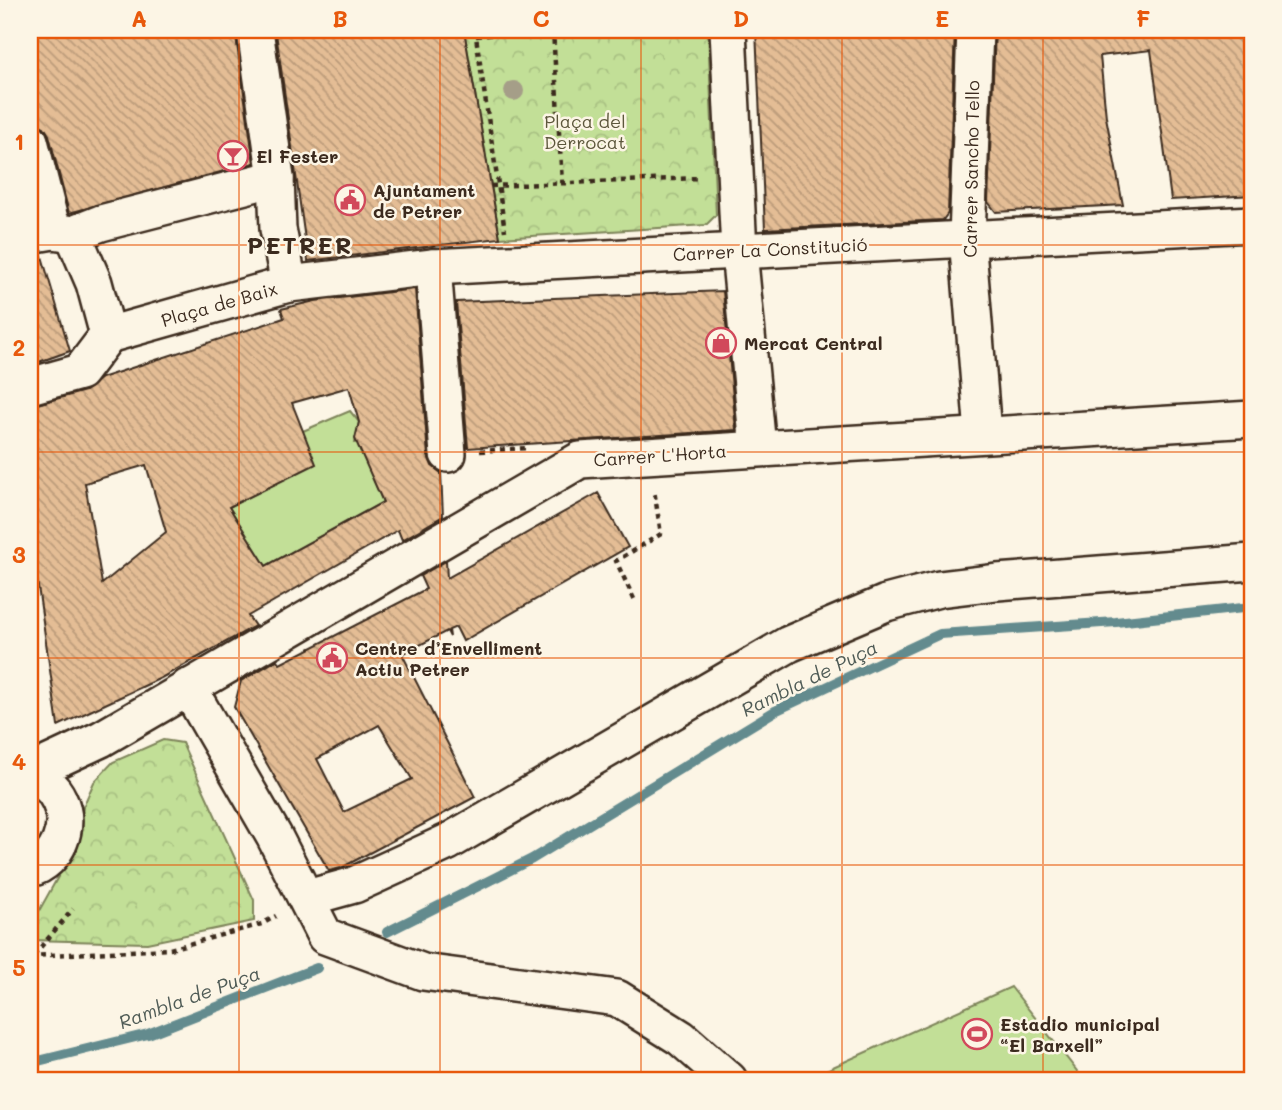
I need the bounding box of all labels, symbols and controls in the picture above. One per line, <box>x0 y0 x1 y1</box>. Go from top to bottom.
text: A <box>131 3 147 33</box>
text: B <box>332 3 348 33</box>
text: C <box>532 3 550 33</box>
text: D <box>733 3 749 33</box>
text: E <box>935 3 949 33</box>
text: F <box>1136 3 1150 33</box>
street label: Carrer Sancho Tello <box>957 80 985 258</box>
park label: Plaça del Derrocat <box>544 109 626 154</box>
text: 1 <box>14 126 24 156</box>
bar icon: El Fester <box>216 139 250 173</box>
place label: El Fester <box>256 144 338 168</box>
place label: Ajuntament de Petrer <box>373 178 475 223</box>
public building icon: Ajuntament de Petrer <box>333 183 367 217</box>
district label: PETRER <box>247 229 353 260</box>
street label: Carrer La Constitució <box>672 232 868 266</box>
street label: Plaça de Baix <box>158 276 280 332</box>
shop icon: Mercat Central <box>704 326 738 360</box>
place label: Mercat Central <box>744 331 883 355</box>
text: 2 <box>13 332 25 362</box>
street label: Carrer L'Horta <box>593 438 727 472</box>
text: 3 <box>12 539 26 569</box>
water label: Rambla de Puça <box>737 634 881 722</box>
place label: Centre d’Envelliment Actiu Petrer <box>355 636 542 681</box>
public building icon: Centre d’Envelliment Actiu Petrer <box>315 641 349 675</box>
text: 4 <box>12 746 26 776</box>
text: 5 <box>12 952 26 982</box>
water label: Rambla de Puça <box>115 960 263 1034</box>
place label: Estadio municipal “El Barxell” <box>1000 1012 1160 1057</box>
sports icon: Estadio municipal “El Barxell” <box>960 1017 994 1051</box>

